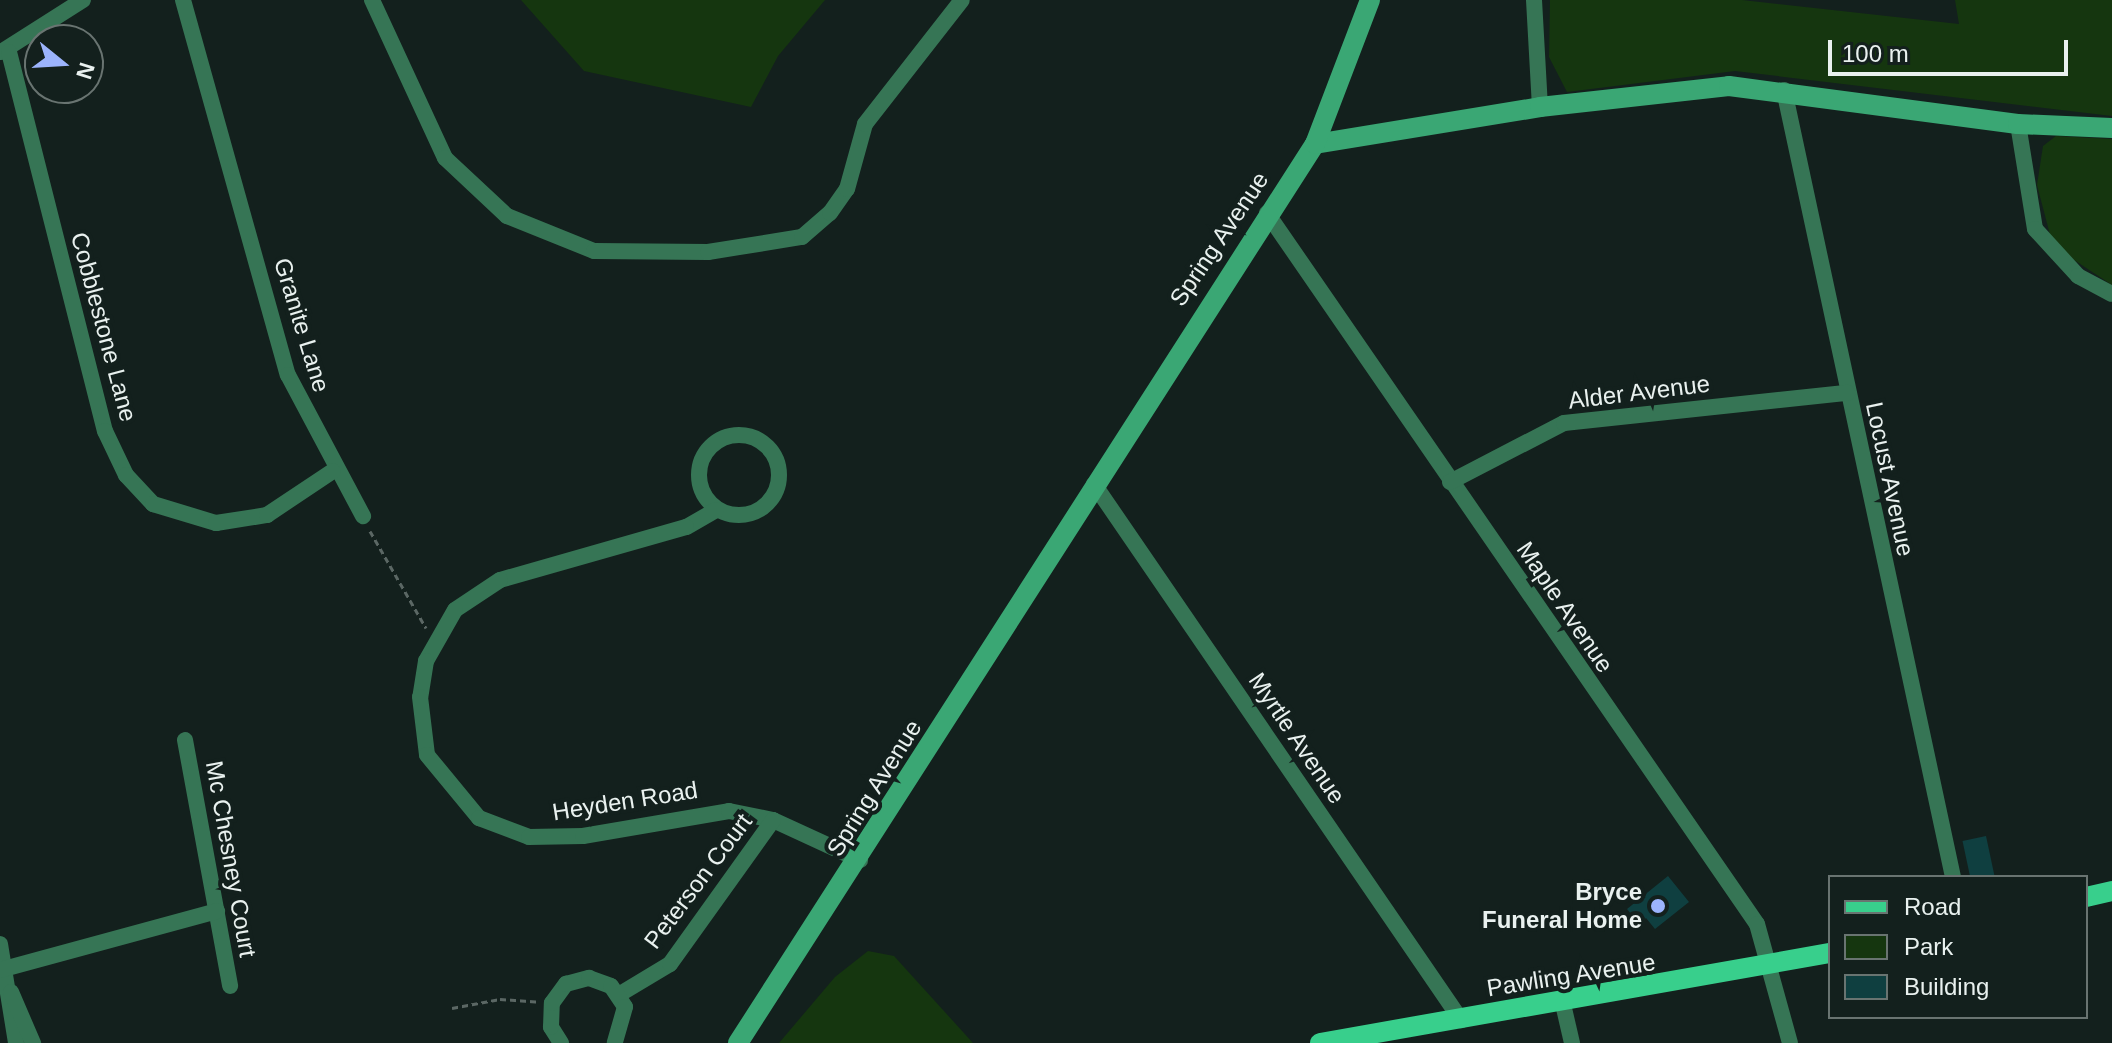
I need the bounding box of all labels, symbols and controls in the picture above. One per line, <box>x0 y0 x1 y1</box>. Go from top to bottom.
north arrow <box>24 24 104 104</box>
scale bar <box>1832 24 2072 74</box>
text: 100 m <box>1842 40 1909 67</box>
text: N <box>71 60 100 82</box>
street label: Spring Avenue <box>1163 166 1275 312</box>
street label: Cobblestone Lane <box>65 229 143 425</box>
street label: Granite Lane <box>268 254 336 396</box>
street label: Alder Avenue <box>1566 369 1712 415</box>
street label: Locust Avenue <box>1859 399 1921 559</box>
street label: Maple Avenue <box>1510 536 1620 678</box>
street label: Myrtle Avenue <box>1242 667 1352 809</box>
street label: Spring Avenue <box>820 714 928 862</box>
street label: Mc Chesney Court <box>200 759 262 959</box>
street label: Heyden Road <box>550 775 700 827</box>
street label: Peterson Court <box>638 808 758 954</box>
legend <box>1828 875 2088 1019</box>
place label: Bryce Funeral Home <box>1482 878 1642 934</box>
text: Road <box>1904 893 1961 920</box>
marker: Bryce Funeral Home <box>1649 897 1667 915</box>
text: Park <box>1904 933 1953 960</box>
street label: Pawling Avenue <box>1484 947 1658 1003</box>
text: Building <box>1904 973 1989 1000</box>

